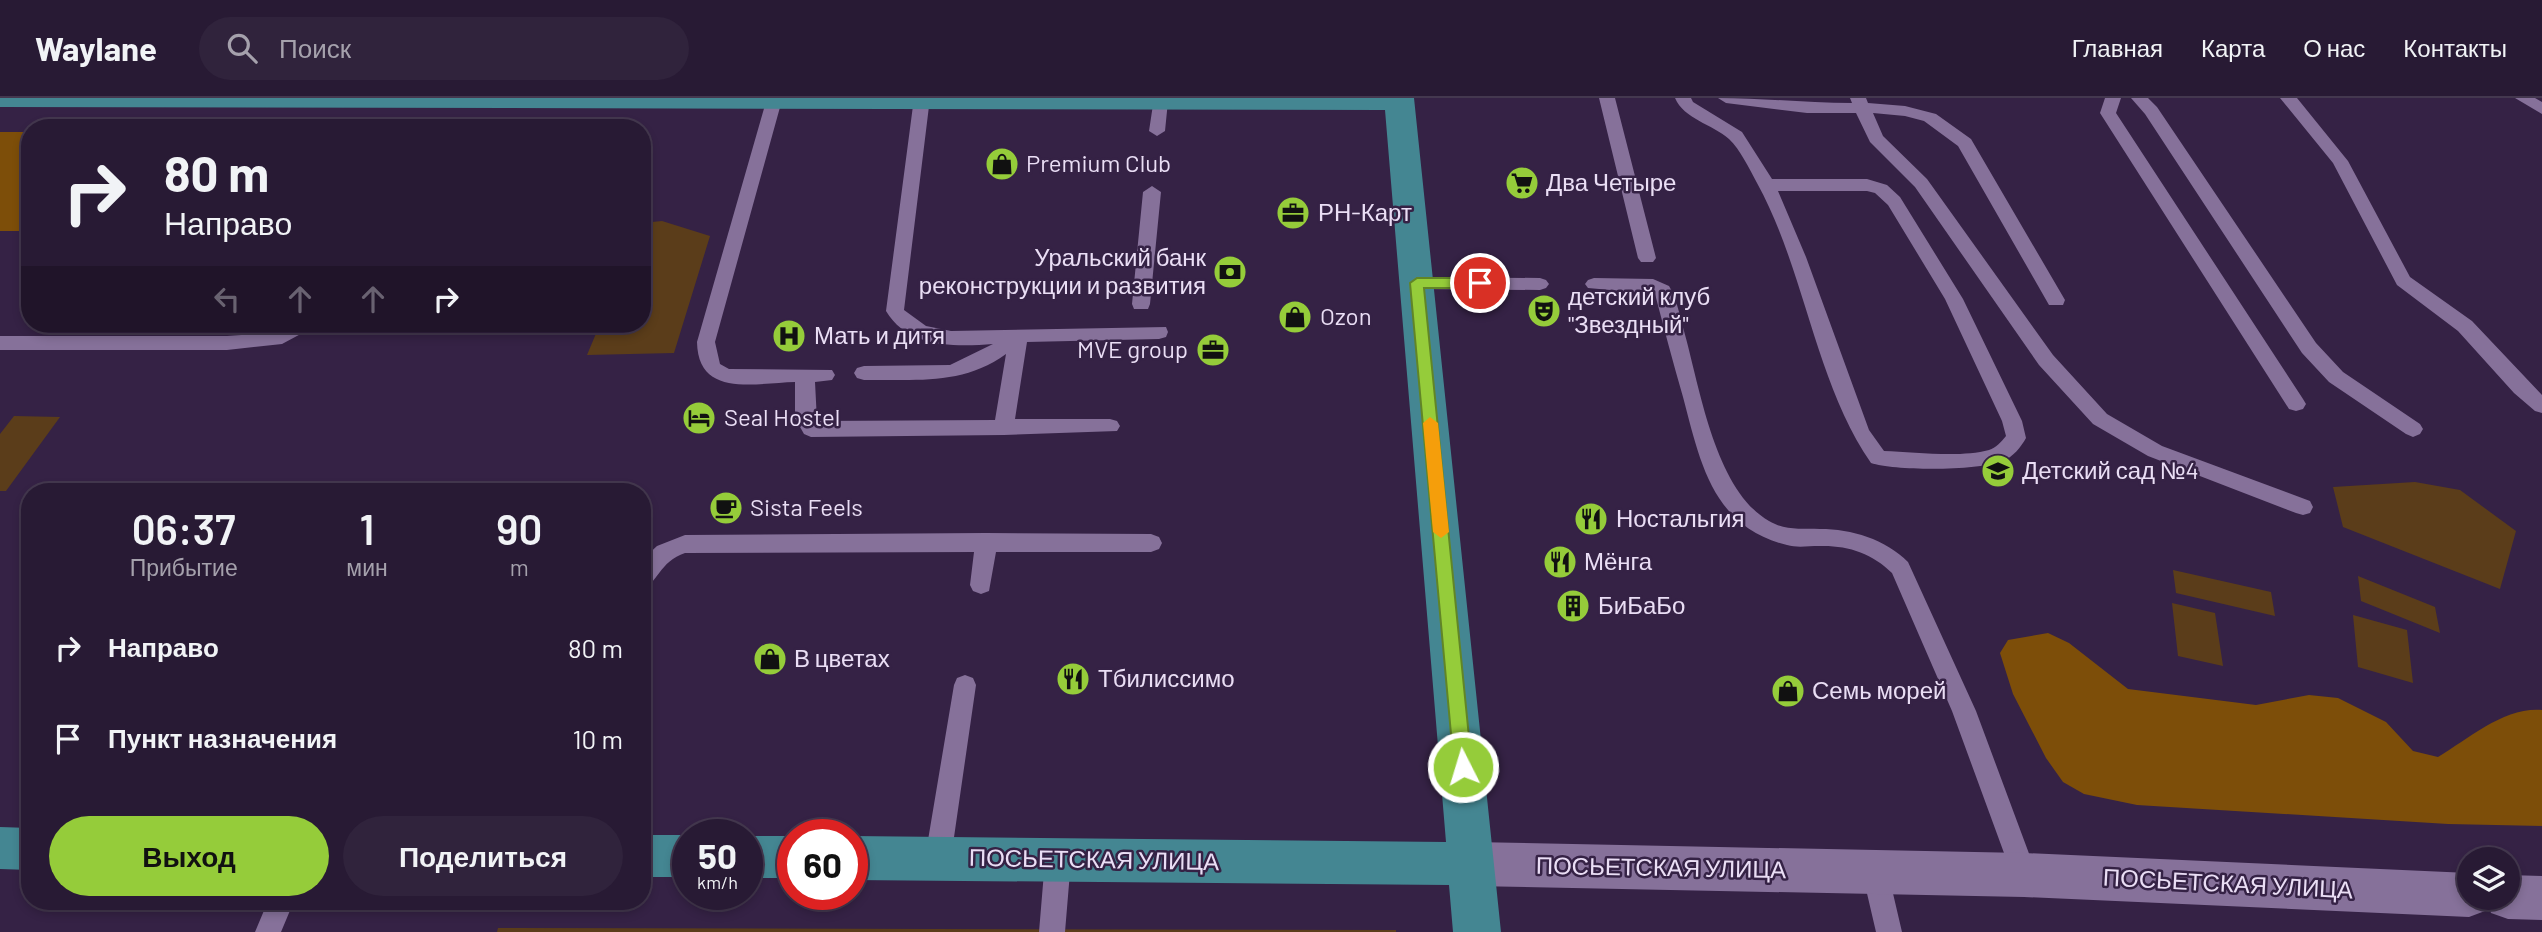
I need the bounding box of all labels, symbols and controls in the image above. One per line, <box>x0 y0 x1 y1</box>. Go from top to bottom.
search box <box>199 17 689 80</box>
text: Waylane <box>35 28 157 68</box>
icon: search <box>223 29 261 67</box>
text: Поиск <box>279 32 351 63</box>
text: Главная <box>2072 33 2163 62</box>
text: Карта <box>2201 33 2265 62</box>
text: О нас <box>2303 33 2365 62</box>
text: Контакты <box>2403 33 2507 62</box>
text: 80 m <box>164 143 269 202</box>
shop icon: Premium Club <box>983 145 1021 183</box>
icon: right <box>49 147 140 238</box>
place label: Premium Club <box>1026 148 1171 177</box>
supermarket icon: Два Четыре <box>1503 164 1541 202</box>
place label: Два Четыре <box>1546 167 1676 196</box>
office icon: РН-Карт <box>1274 194 1312 232</box>
place label: РН-Карт <box>1318 197 1412 226</box>
text: Направо <box>164 203 292 241</box>
place label: Уральский банк реконструкции и развития <box>919 242 1206 299</box>
bank icon: Уральский банк реконструкции и развития <box>1211 253 1249 291</box>
pin <box>1450 253 1510 313</box>
icon: arrive <box>1461 264 1499 302</box>
icon: left <box>208 280 246 318</box>
icon: ahead <box>281 280 319 318</box>
icon: ahead <box>354 280 392 318</box>
icon: right <box>427 280 465 318</box>
place label: детский клуб "Звездный" <box>1568 281 1710 338</box>
theatre icon: детский клуб "Звездный" <box>1525 292 1563 330</box>
shop icon: Ozon <box>1276 298 1314 336</box>
place label: Ozon <box>1320 301 1372 330</box>
hospital icon: Мать и дитя <box>770 317 808 355</box>
place label: Мать и дитя <box>814 320 945 349</box>
office icon: MVE group <box>1194 331 1232 369</box>
place label: MVE group <box>1077 334 1188 363</box>
hotel icon: Seal Hostel <box>680 399 718 437</box>
place label: Seal Hostel <box>724 402 840 431</box>
school or university icon: Детский сад №4 <box>1979 452 2017 490</box>
place label: Детский сад №4 <box>2022 455 2199 484</box>
cafe icon: Sista Feels <box>707 489 745 527</box>
place label: Sista Feels <box>750 492 863 521</box>
restaurant icon: Ностальгия <box>1572 500 1610 538</box>
text: 06:37 <box>132 503 236 553</box>
text: 1 <box>360 503 374 553</box>
text: 90 <box>496 503 542 553</box>
place label: Ностальгия <box>1616 503 1744 532</box>
restaurant icon: Мёнга <box>1541 543 1579 581</box>
place label: Мёнга <box>1584 546 1653 575</box>
text: Прибытие <box>130 553 238 581</box>
text: мин <box>346 553 388 581</box>
text: m <box>510 553 529 581</box>
building icon: БиБаБо <box>1554 587 1592 625</box>
place label: БиБаБо <box>1598 590 1685 619</box>
icon: right <box>49 629 87 667</box>
text: Направо <box>108 631 219 662</box>
text: 80 m <box>568 632 623 663</box>
shop icon: В цветах <box>751 640 789 678</box>
place label: В цветах <box>794 643 890 672</box>
restaurant icon: Тбилиссимо <box>1054 660 1092 698</box>
place label: Тбилиссимо <box>1098 663 1234 692</box>
shop icon: Семь морей <box>1769 672 1807 710</box>
place label: Семь морей <box>1812 675 1946 704</box>
icon: arrive <box>49 720 87 758</box>
text: Пункт назначения <box>108 722 337 753</box>
text: 10 m <box>573 723 623 754</box>
position arrow <box>1426 730 1500 804</box>
button: Выход <box>49 816 329 896</box>
button: Поделиться <box>343 816 623 896</box>
speed limit sign: 60 <box>777 819 868 910</box>
text: 50 <box>698 834 737 876</box>
street label: ПОСЬЕТСКАЯ УЛИЦА <box>969 842 1219 875</box>
map controls <box>2457 847 2520 910</box>
button: layers <box>2457 847 2520 910</box>
street label: ПОСЬЕТСКАЯ УЛИЦА <box>1536 850 1786 883</box>
street label: ПОСЬЕТСКАЯ УЛИЦА <box>2102 861 2354 904</box>
text: km/h <box>697 871 738 893</box>

